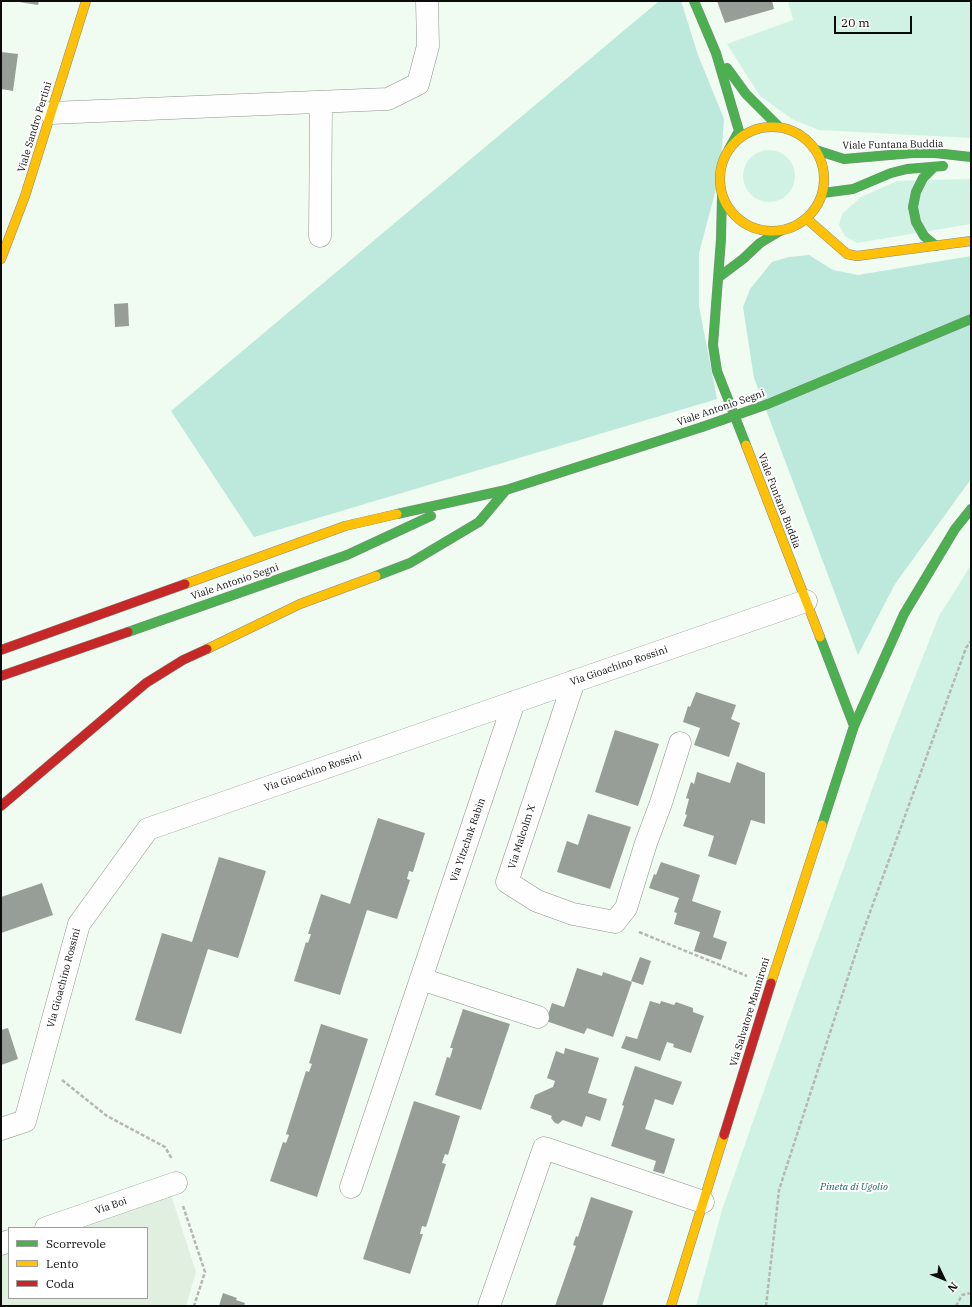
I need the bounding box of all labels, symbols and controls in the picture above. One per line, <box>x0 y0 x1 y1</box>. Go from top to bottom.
scale bar <box>836 8 914 34</box>
text: 20 m <box>841 15 870 30</box>
street label: Viale Sandro Pertini <box>16 80 54 174</box>
street label: Viale Funtana Buddia <box>842 138 944 152</box>
street label: Viale Antonio Segni <box>676 387 766 429</box>
street label: Viale Funtana Buddia <box>755 452 803 550</box>
street label: Viale Antonio Segni <box>190 561 280 603</box>
street label: Via Gioachino Rossini <box>569 644 669 688</box>
street label: Via Gioachino Rossini <box>263 750 363 794</box>
street label: Via Yitzchak Rabin <box>448 797 488 883</box>
street label: Via Malcolm X <box>506 803 538 871</box>
street label: Via Gioachino Rossini <box>45 927 83 1029</box>
street label: Via Salvatore Mannironi <box>728 956 772 1068</box>
park label: Pineta di Ugolio <box>820 1181 888 1193</box>
street label: Via Boi <box>94 1195 128 1217</box>
legend <box>8 1227 148 1299</box>
text: Scorrevole <box>46 1236 106 1251</box>
text: Lento <box>46 1256 78 1271</box>
north arrow <box>924 1259 964 1299</box>
text: Coda <box>46 1276 74 1291</box>
text: N <box>945 1279 961 1295</box>

